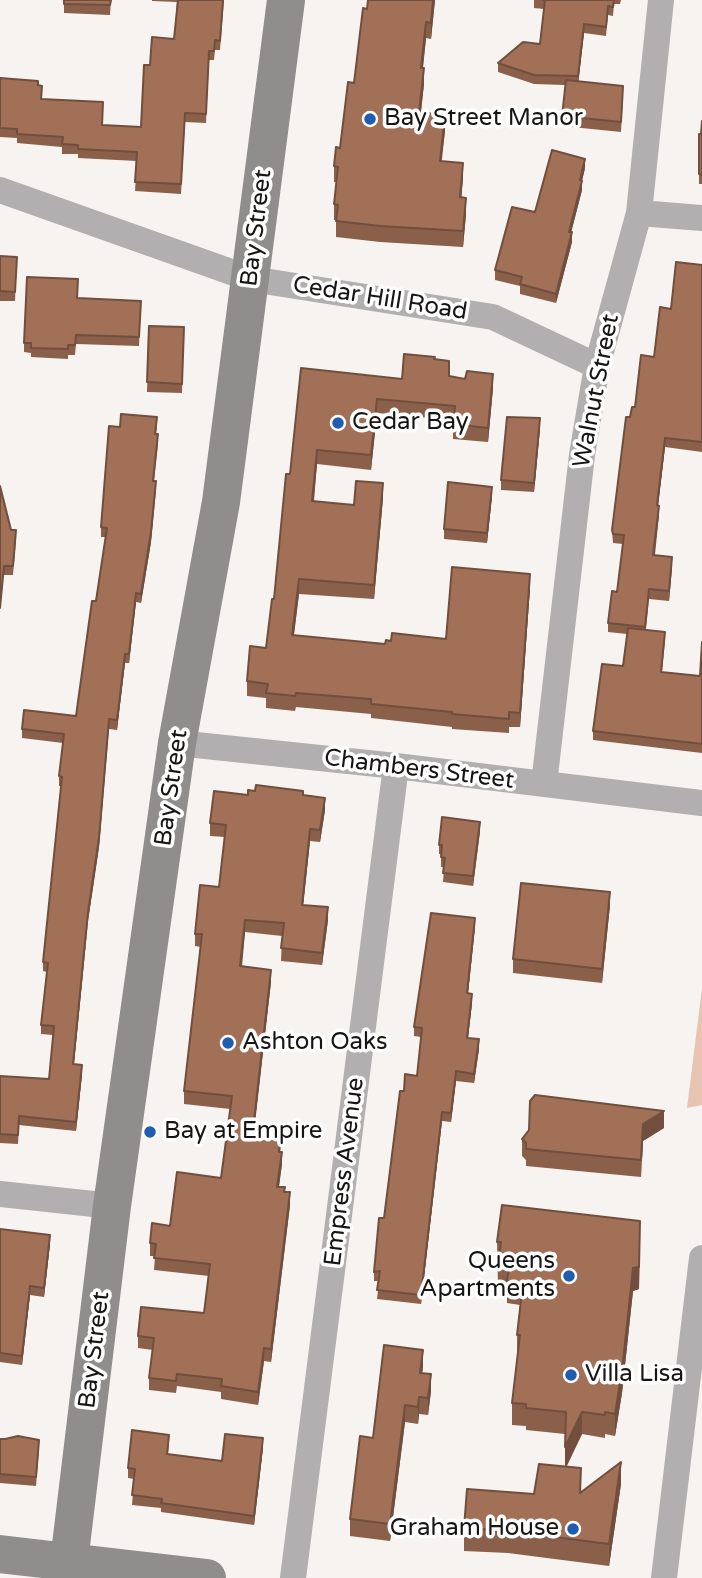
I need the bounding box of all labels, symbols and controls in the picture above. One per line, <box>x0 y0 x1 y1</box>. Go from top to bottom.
place label: Bay Street Manor <box>384 105 583 133</box>
marker: Bay Street Manor <box>362 111 378 127</box>
street label: Bay Street <box>236 168 278 288</box>
street label: Cedar Hill Road <box>291 271 469 327</box>
street label: Walnut Street <box>568 312 626 470</box>
place label: Cedar Bay <box>352 409 469 437</box>
marker: Cedar Bay <box>330 415 346 431</box>
street label: Bay Street <box>150 728 194 848</box>
street label: Chambers Street <box>322 744 516 796</box>
place label: Ashton Oaks <box>242 1029 387 1057</box>
marker: Ashton Oaks <box>220 1035 236 1051</box>
street label: Empress Avenue <box>319 1076 371 1268</box>
place label: Bay at Empire <box>164 1118 322 1146</box>
marker: Bay at Empire <box>142 1124 158 1140</box>
place label: Queens Apartments <box>420 1248 555 1304</box>
marker: Queens Apartments <box>561 1268 577 1284</box>
street label: Bay Street <box>74 1290 116 1410</box>
place label: Villa Lisa <box>585 1361 684 1389</box>
marker: Villa Lisa <box>563 1367 579 1383</box>
place label: Graham House <box>390 1515 559 1543</box>
marker: Graham House <box>565 1521 581 1537</box>

